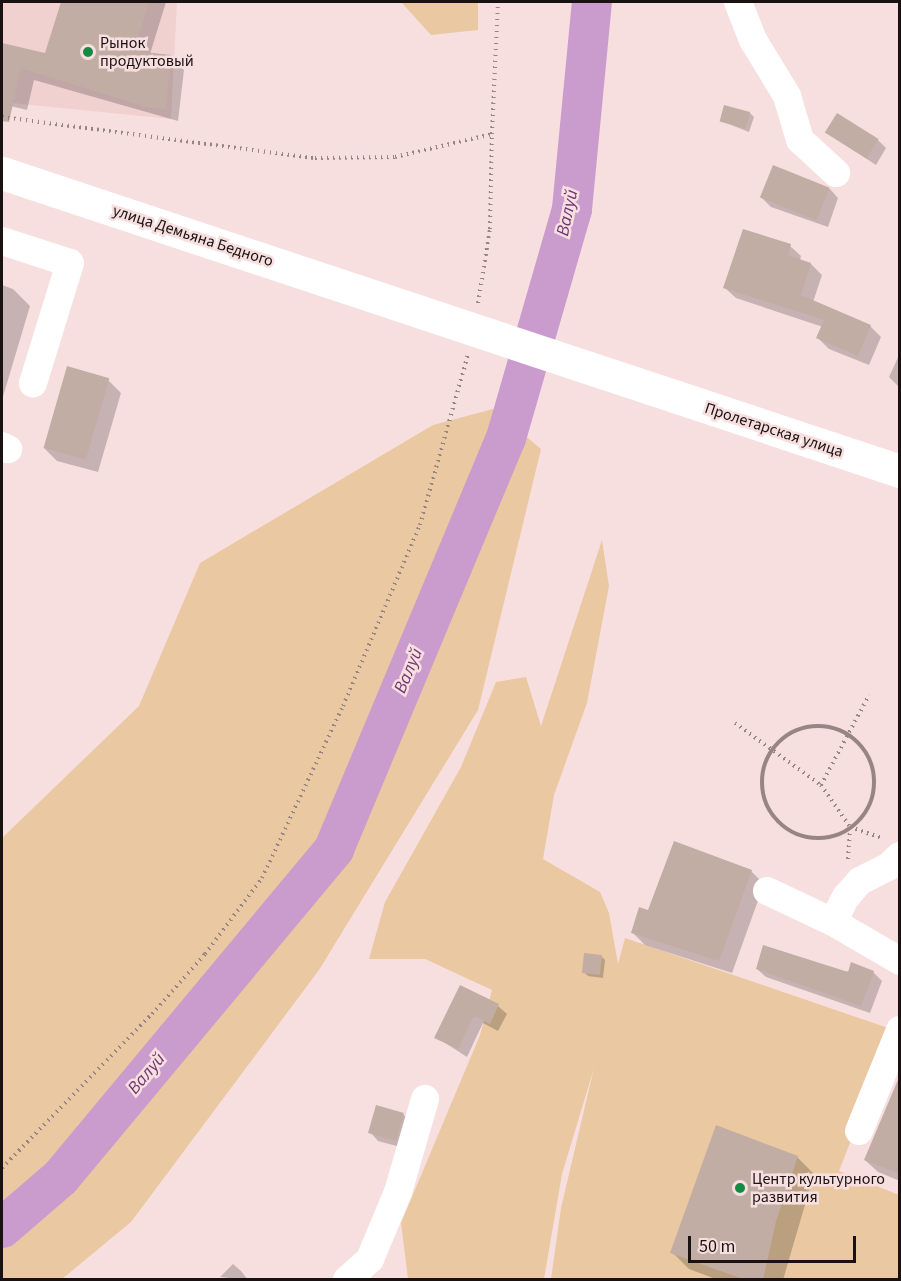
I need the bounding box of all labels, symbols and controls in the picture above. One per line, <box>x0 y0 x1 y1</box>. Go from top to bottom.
place label: Рынок продуктовый <box>100 33 194 71</box>
marker: Рынок продуктовый <box>81 45 95 59</box>
water label: Валуй <box>553 188 583 238</box>
street label: улица Демьяна Бедного <box>110 201 276 271</box>
street label: Пролетарская улица <box>702 399 846 461</box>
water label: Валуй <box>390 645 428 697</box>
water label: Валуй <box>124 1049 170 1099</box>
place label: Центр культурного развития <box>752 1169 885 1207</box>
marker: Центр культурного развития <box>733 1181 747 1195</box>
scale bar <box>691 1224 859 1262</box>
text: 50 m <box>699 1234 735 1259</box>

